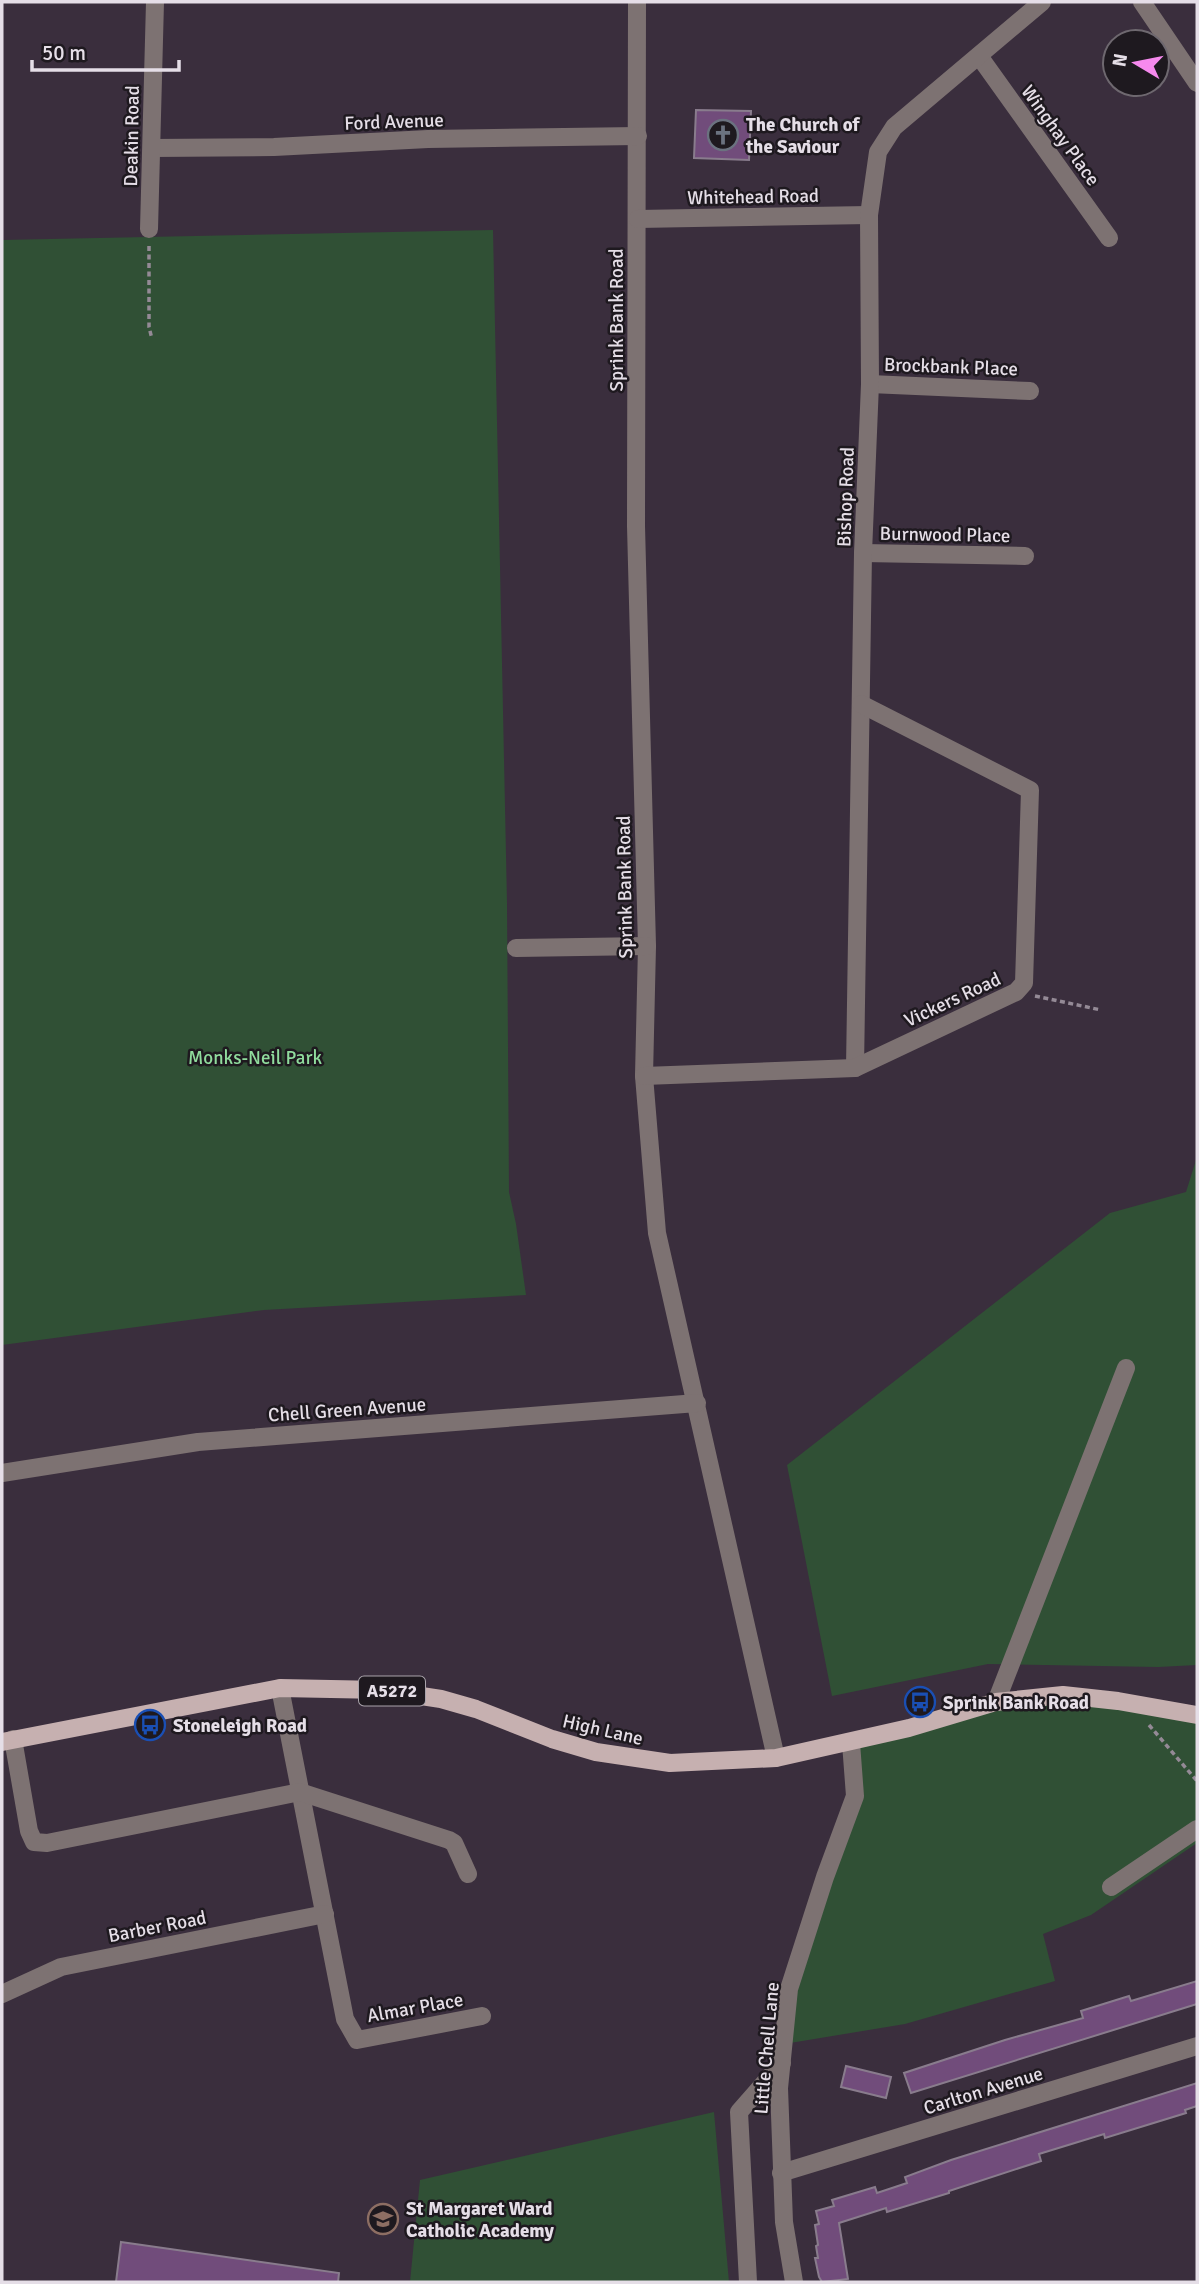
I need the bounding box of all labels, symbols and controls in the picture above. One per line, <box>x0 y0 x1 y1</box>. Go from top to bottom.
scale bar <box>32 28 178 72</box>
north arrow <box>1101 28 1171 98</box>
text: 50 m <box>42 40 86 66</box>
text: N <box>1107 52 1133 69</box>
street label: Winghay Place <box>1016 80 1105 191</box>
street label: Deakin Road <box>119 85 145 187</box>
street label: Ford Avenue <box>344 108 444 136</box>
place label: The Church of the Saviour <box>745 113 861 159</box>
church icon: The Church of the Saviour <box>706 118 740 152</box>
street label: Whitehead Road <box>687 184 819 210</box>
street label: Sprink Bank Road <box>605 248 629 392</box>
street label: Brockbank Place <box>883 353 1018 381</box>
street label: Bishop Road <box>832 447 860 547</box>
street label: Burnwood Place <box>879 522 1011 548</box>
street label: Sprink Bank Road <box>612 815 638 959</box>
street label: Vickers Road <box>900 967 1005 1033</box>
park label: Monks-Neil Park <box>188 1046 322 1070</box>
street label: Chell Green Avenue <box>267 1393 427 1427</box>
road number: A5272 <box>359 1676 425 1706</box>
bus stop icon: Sprink Bank Road <box>903 1685 937 1719</box>
place label: Sprink Bank Road <box>943 1691 1089 1715</box>
bus stop icon: Stoneleigh Road <box>133 1708 167 1742</box>
street label: High Lane <box>560 1709 645 1751</box>
place label: Stoneleigh Road <box>173 1714 307 1738</box>
street label: Barber Road <box>106 1906 208 1948</box>
street label: Little Chell Lane <box>749 1981 785 2115</box>
street label: Almar Place <box>365 1988 465 2028</box>
street label: Carlton Avenue <box>921 2061 1046 2120</box>
place label: St Margaret Ward Catholic Academy <box>406 2197 554 2243</box>
school or university icon: St Margaret Ward Catholic Academy <box>366 2202 400 2236</box>

